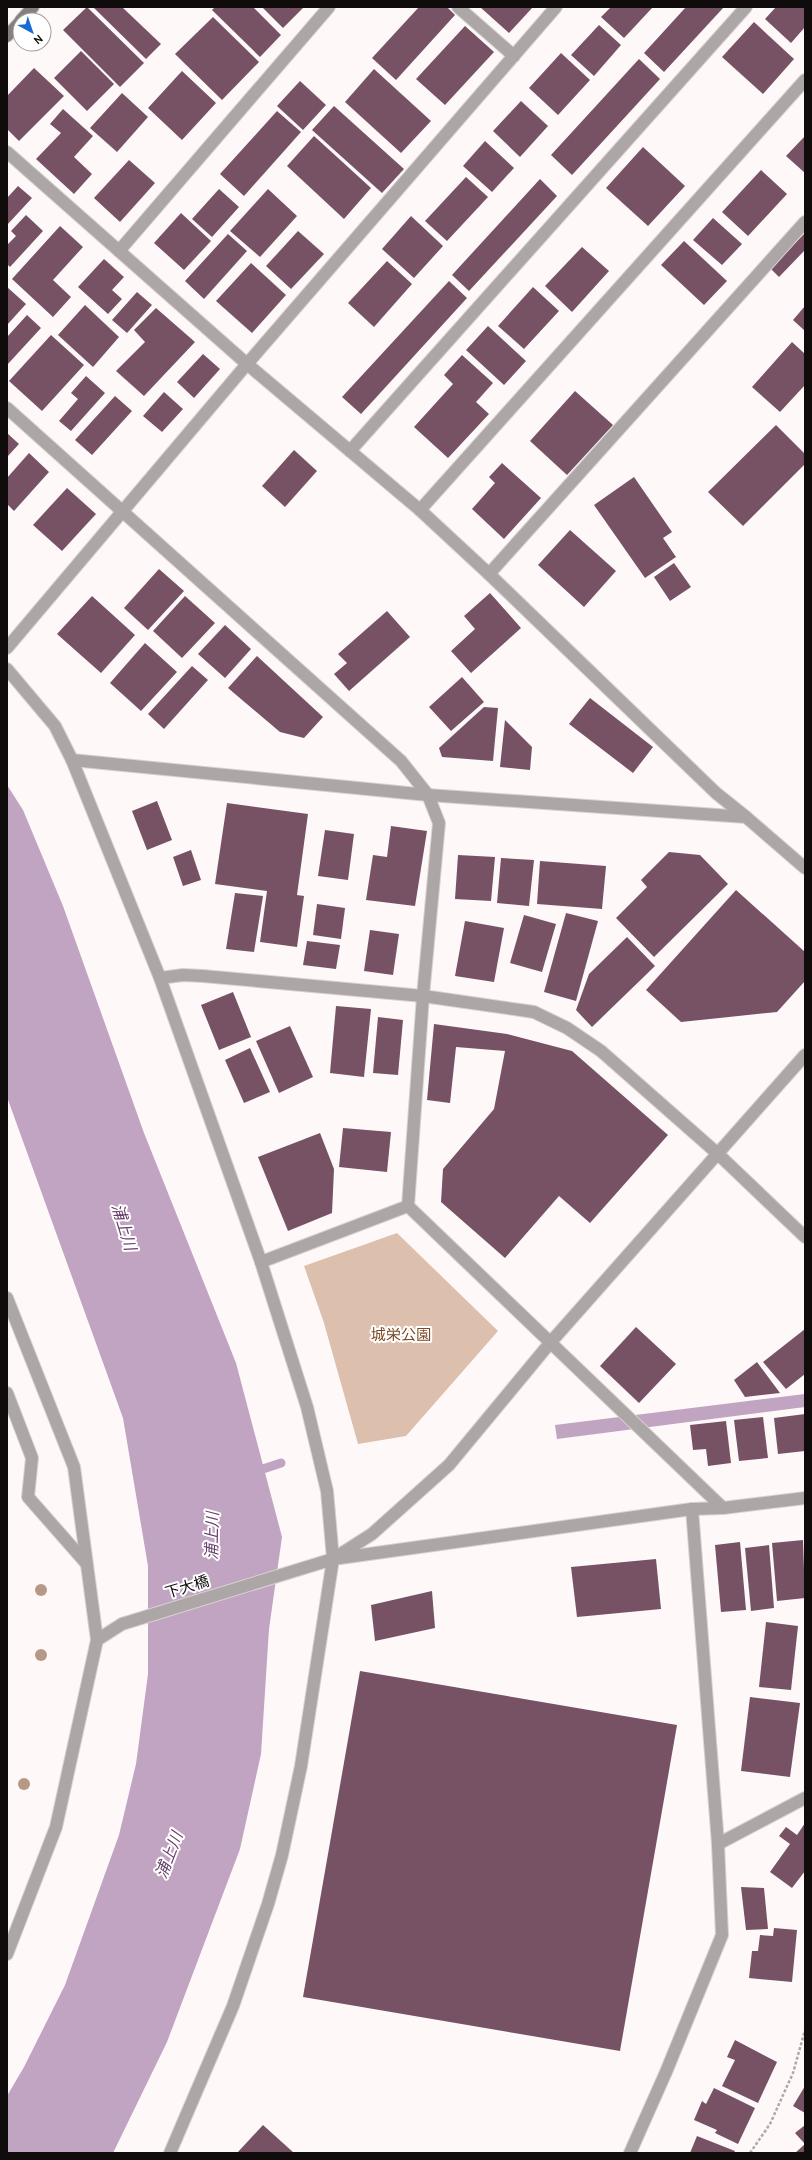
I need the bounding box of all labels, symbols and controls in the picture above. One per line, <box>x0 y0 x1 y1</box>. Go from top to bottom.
north arrow <box>12 12 52 52</box>
text: N <box>31 32 46 48</box>
water label: 浦上川 <box>108 1201 141 1255</box>
park label: 城栄公園 <box>371 1326 431 1344</box>
water label: 浦上川 <box>202 1510 222 1560</box>
street label: 下大橋 <box>163 1572 211 1602</box>
water label: 浦上川 <box>152 1827 187 1881</box>

